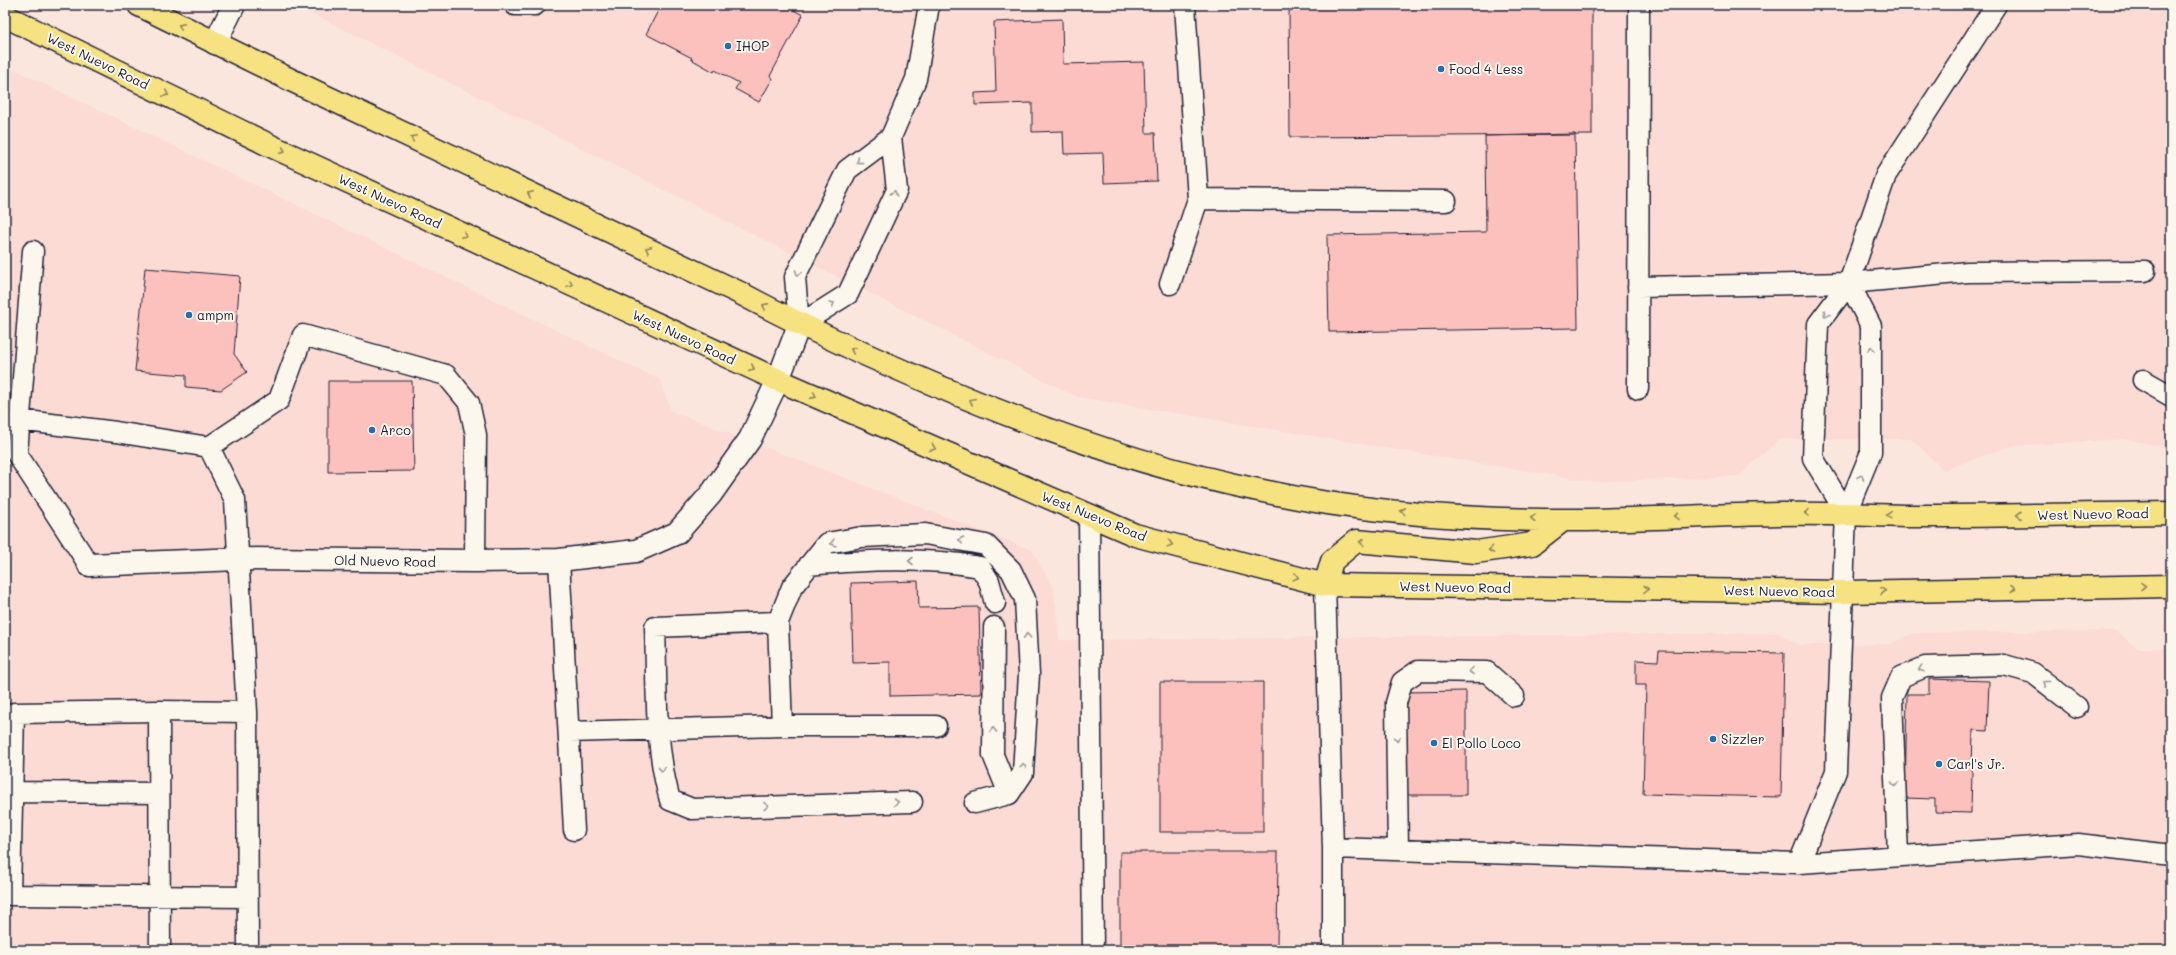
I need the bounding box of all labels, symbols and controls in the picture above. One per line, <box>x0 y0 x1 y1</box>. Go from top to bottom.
one-way arrow <box>177 23 185 30</box>
street label: West Nuevo Road <box>44 28 152 93</box>
place label: IHOP <box>736 37 769 54</box>
marker: IHOP <box>723 41 733 51</box>
place label: Food 4 Less <box>1449 60 1523 77</box>
marker: Food 4 Less <box>1436 64 1446 74</box>
one-way arrow <box>162 89 169 97</box>
one-way arrow <box>410 135 417 143</box>
one-way arrow <box>278 146 286 154</box>
one-way arrow <box>857 156 864 163</box>
street label: West Nuevo Road <box>336 169 444 232</box>
one-way arrow <box>889 190 898 197</box>
one-way arrow <box>527 191 535 199</box>
one-way arrow <box>460 230 468 238</box>
one-way arrow <box>645 246 652 254</box>
one-way arrow <box>794 270 803 277</box>
one-way arrow <box>566 279 573 287</box>
one-way arrow <box>828 301 835 309</box>
one-way arrow <box>762 304 769 311</box>
street label: West Nuevo Road <box>630 305 738 368</box>
place label: ampm <box>197 306 234 323</box>
marker: ampm <box>184 310 194 320</box>
one-way arrow <box>1824 310 1831 317</box>
one-way arrow <box>1867 346 1875 352</box>
one-way arrow <box>850 347 857 355</box>
one-way arrow <box>747 363 755 371</box>
one-way arrow <box>810 391 818 399</box>
one-way arrow <box>969 398 977 406</box>
place label: Arco <box>380 421 411 438</box>
marker: Arco <box>367 425 377 435</box>
one-way arrow <box>930 443 937 451</box>
one-way arrow <box>1856 474 1864 482</box>
street label: West Nuevo Road <box>1039 487 1149 544</box>
street label: West Nuevo Road <box>2037 504 2149 523</box>
one-way arrow <box>1400 507 1407 516</box>
one-way arrow <box>1804 509 1810 517</box>
one-way arrow <box>1886 511 1892 519</box>
one-way arrow <box>2016 511 2022 519</box>
one-way arrow <box>1674 512 1680 521</box>
one-way arrow <box>1530 514 1536 523</box>
one-way arrow <box>958 537 964 545</box>
one-way arrow <box>829 538 836 547</box>
one-way arrow <box>1359 538 1365 546</box>
one-way arrow <box>1166 539 1173 548</box>
one-way arrow <box>1488 545 1494 554</box>
street label: Old Nuevo Road <box>334 551 436 570</box>
one-way arrow <box>908 557 914 565</box>
one-way arrow <box>1292 573 1299 581</box>
street label: West Nuevo Road <box>1399 577 1511 596</box>
street label: West Nuevo Road <box>1723 581 1835 600</box>
one-way arrow <box>2140 582 2146 591</box>
one-way arrow <box>1643 585 1649 593</box>
one-way arrow <box>2010 585 2016 593</box>
one-way arrow <box>1880 587 1886 595</box>
one-way arrow <box>1023 633 1032 639</box>
one-way arrow <box>1917 665 1924 673</box>
one-way arrow <box>1468 667 1474 675</box>
one-way arrow <box>2043 681 2050 688</box>
one-way arrow <box>989 727 997 733</box>
place label: Sizzler <box>1721 730 1765 747</box>
place label: El Pollo Loco <box>1442 734 1521 751</box>
marker: Sizzler <box>1708 734 1718 744</box>
one-way arrow <box>1393 736 1401 742</box>
marker: El Pollo Loco <box>1429 738 1439 748</box>
place label: Carl's Jr. <box>1947 755 2005 772</box>
marker: Carl's Jr. <box>1934 759 1944 769</box>
one-way arrow <box>1019 763 1028 769</box>
one-way arrow <box>658 765 667 772</box>
one-way arrow <box>1891 781 1899 787</box>
one-way arrow <box>893 798 899 807</box>
one-way arrow <box>763 802 769 811</box>

